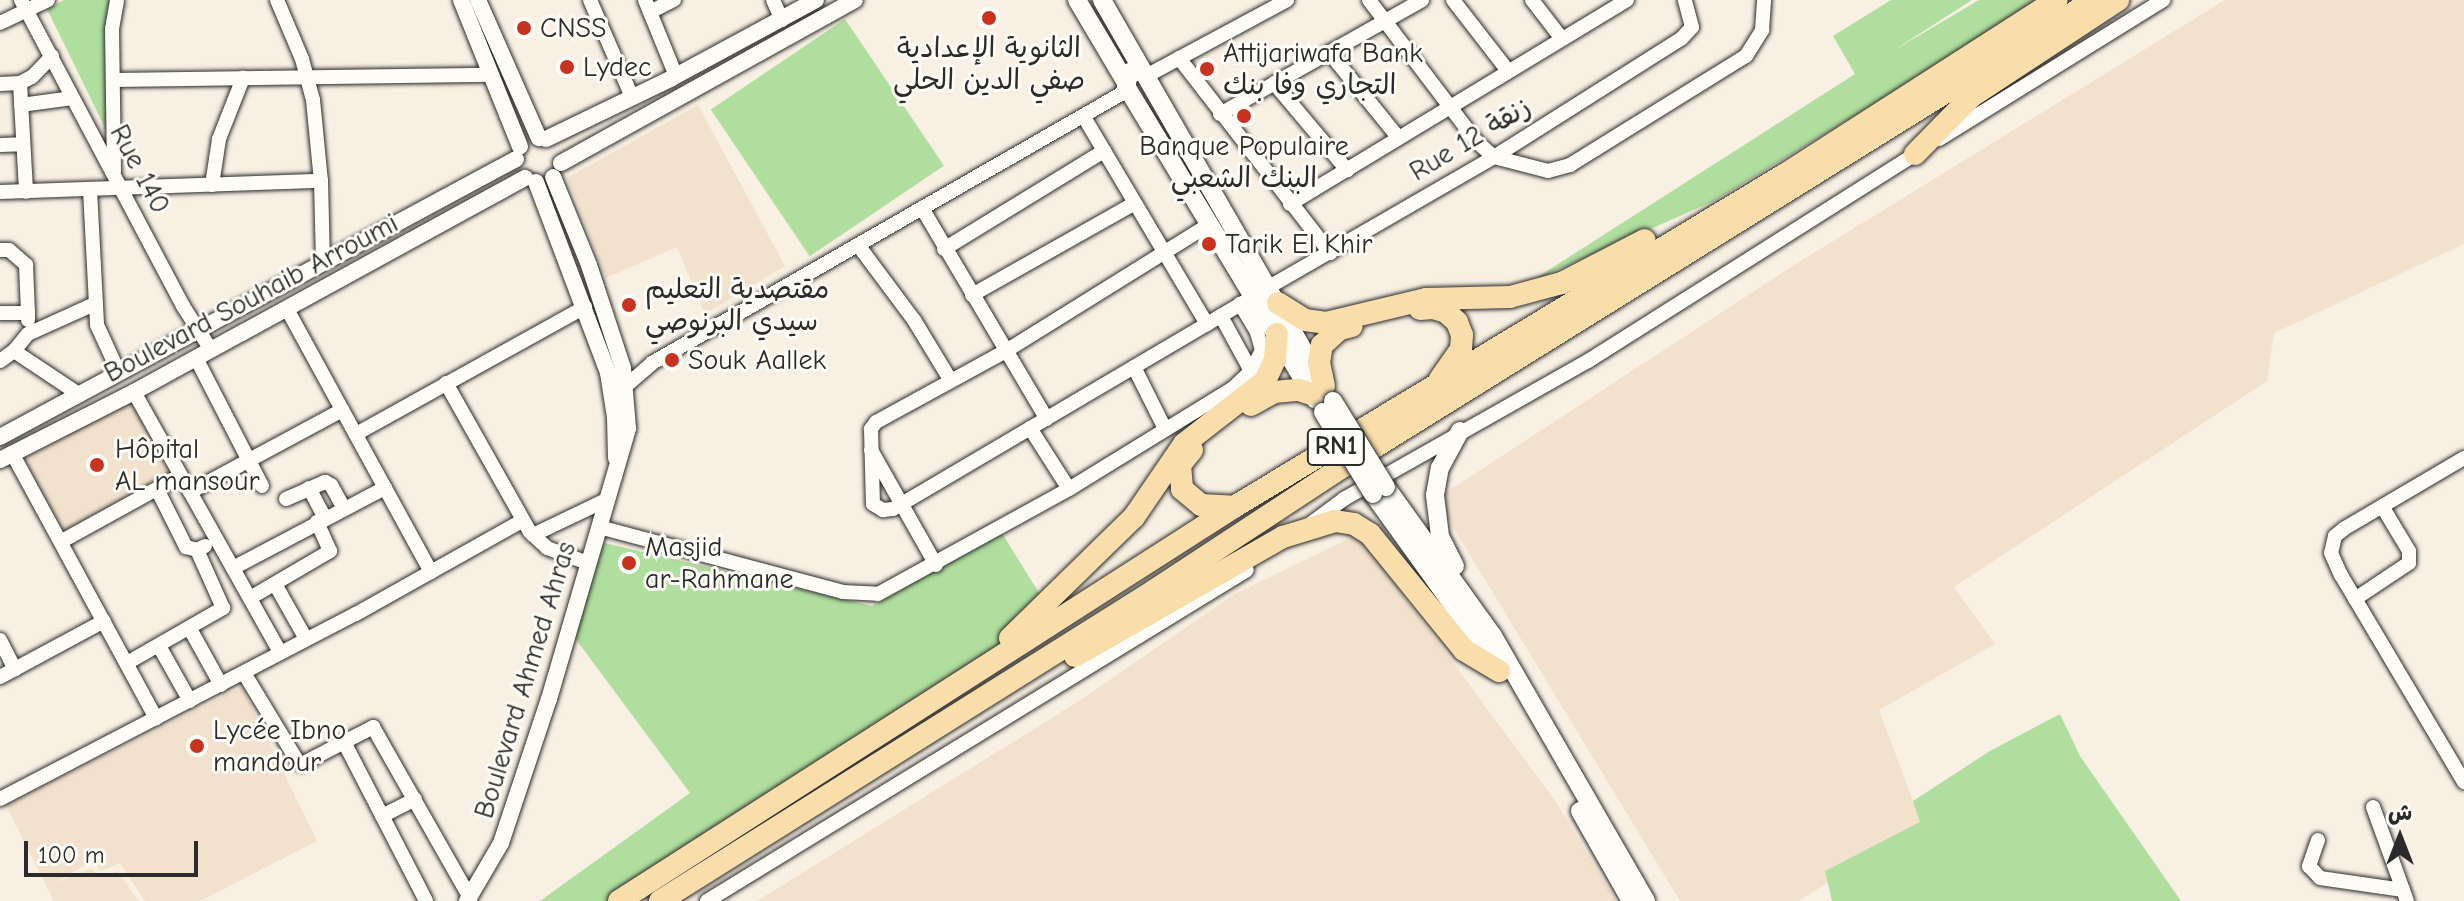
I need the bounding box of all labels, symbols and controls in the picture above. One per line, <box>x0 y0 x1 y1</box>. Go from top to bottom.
marker: الثانوية الإعدادية صفي الدين الحلي <box>980 9 998 27</box>
place label: CNSS <box>540 11 607 45</box>
marker: CNSS <box>515 19 533 37</box>
place label: الثانوية الإعدادية صفي الدين الحلي <box>893 31 1085 97</box>
place label: Attijariwafa Bank التجاري وفا بنك <box>1223 36 1423 102</box>
place label: Lydec <box>583 50 651 84</box>
marker: Lydec <box>558 58 576 76</box>
marker: Attijariwafa Bank التجاري وفا بنك <box>1198 60 1216 78</box>
street label: Rue 12 زنقة <box>1403 90 1537 188</box>
marker: Banque Populaire البنك الشعبي <box>1235 107 1253 125</box>
street label: Rue 140 <box>103 119 177 219</box>
place label: Banque Populaire البنك الشعبي <box>1139 129 1349 195</box>
street label: Boulevard Souhaib Arroumi <box>98 206 404 390</box>
place label: Tarik El Khir <box>1225 227 1372 261</box>
marker: Tarik El Khir <box>1200 235 1218 253</box>
place label: مقتصدية التعليم سيدي البرنوصي <box>645 272 829 338</box>
marker: مقتصدية التعليم سيدي البرنوصي <box>620 296 638 314</box>
place label: Souk Aallek <box>688 343 826 377</box>
marker: Souk Aallek <box>663 351 681 369</box>
road number: RN1 <box>1306 425 1366 469</box>
place label: Hôpital AL mansour <box>115 432 260 498</box>
marker: Hôpital AL mansour <box>86 454 108 476</box>
place label: Masjid ar-Rahmane <box>645 530 794 596</box>
street label: Boulevard Ahmed Ahras <box>467 538 583 822</box>
marker: Masjid ar-Rahmane <box>620 554 638 572</box>
place label: Lycée Ibno mandour <box>213 713 346 779</box>
marker: Lycée Ibno mandour <box>188 737 206 755</box>
north arrow <box>2360 797 2440 877</box>
text: ش <box>2388 800 2412 826</box>
scale bar <box>28 825 202 875</box>
text: 100 m <box>38 841 105 869</box>

